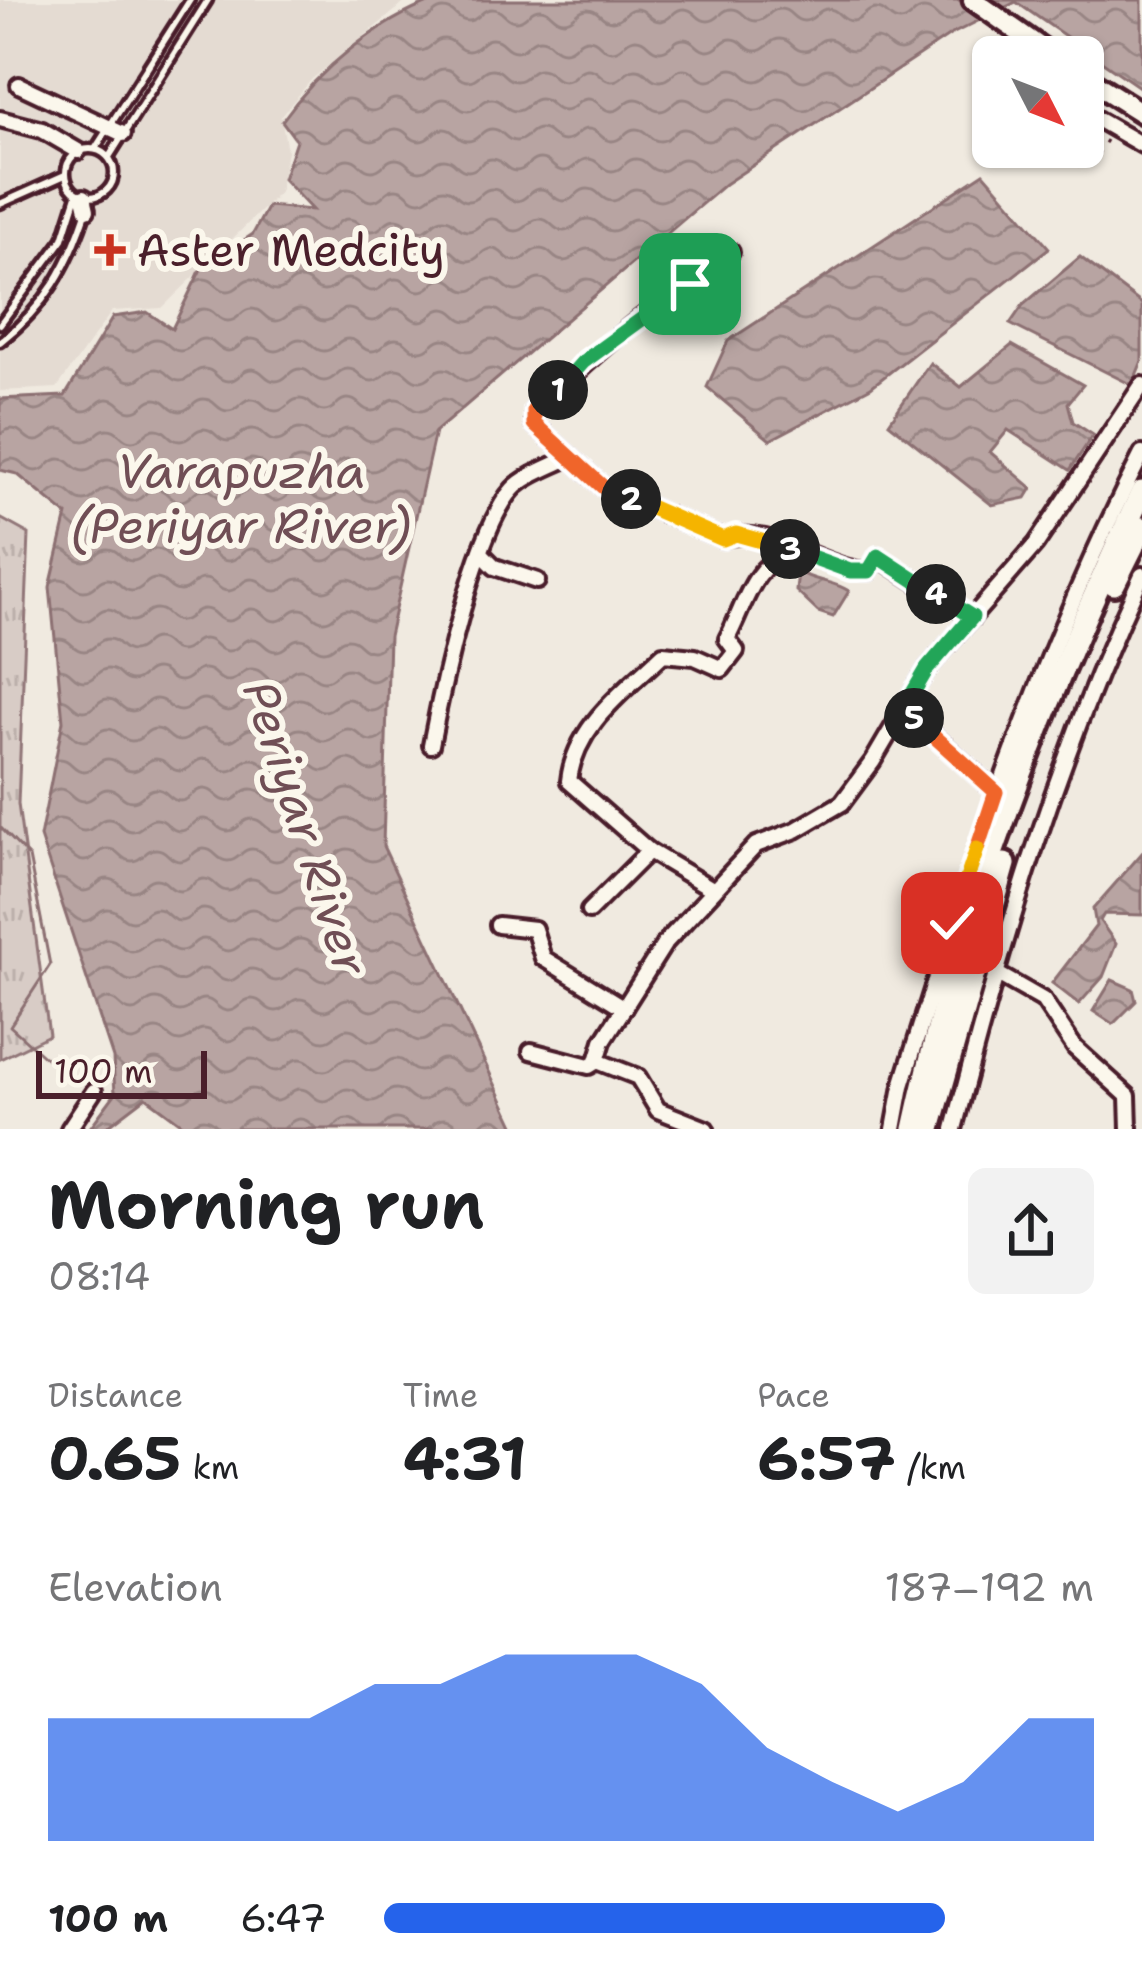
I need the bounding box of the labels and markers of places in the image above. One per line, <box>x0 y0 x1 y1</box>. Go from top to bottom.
place label: Aster Medcity <box>137 220 445 280</box>
pin <box>639 233 741 335</box>
marker: Aster Medcity <box>94 234 126 266</box>
pin: 1 <box>528 360 588 420</box>
pin: 2 <box>601 469 661 529</box>
pin: 3 <box>760 519 820 579</box>
pin: 4 <box>906 564 966 624</box>
pin: 5 <box>884 688 944 748</box>
pin <box>901 872 1003 974</box>

